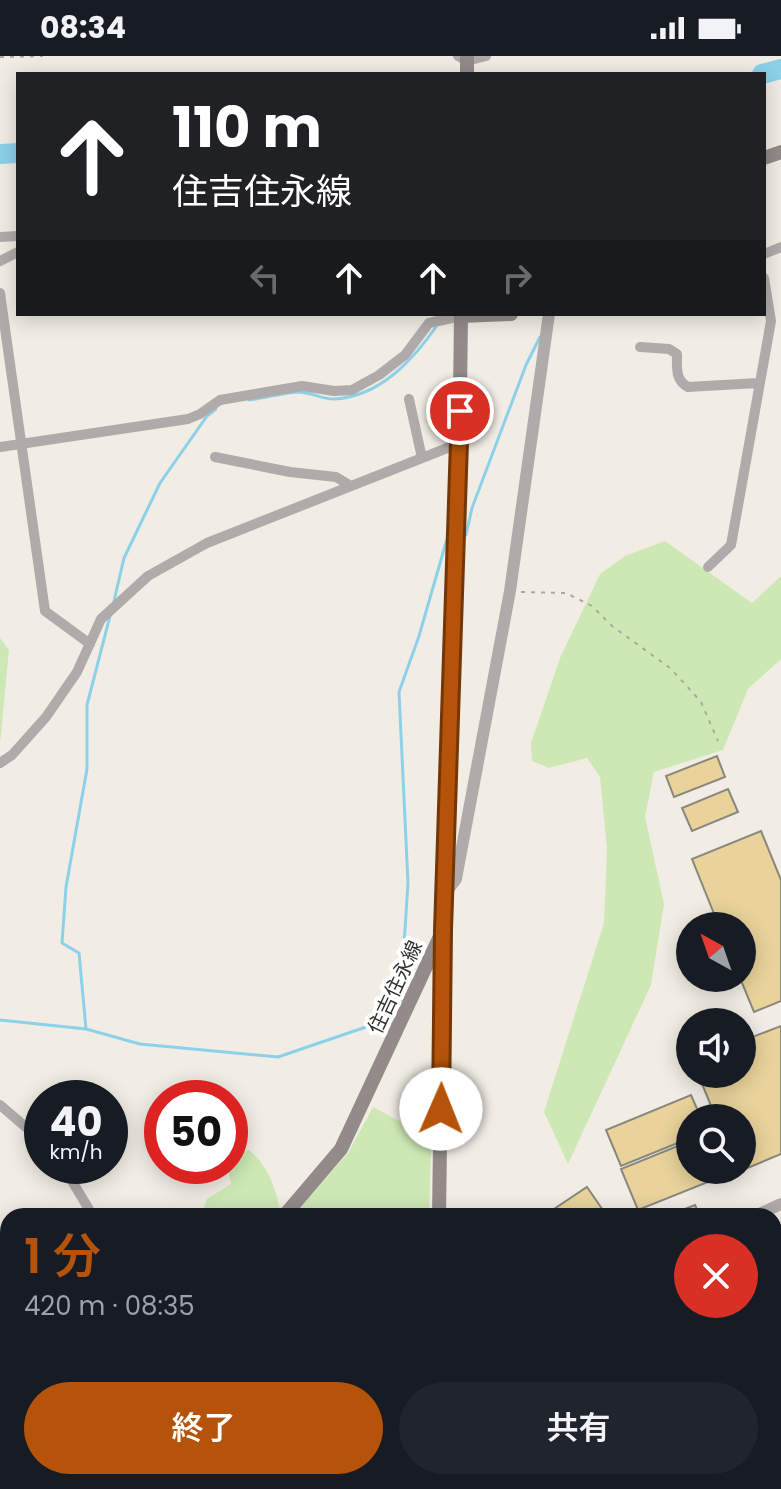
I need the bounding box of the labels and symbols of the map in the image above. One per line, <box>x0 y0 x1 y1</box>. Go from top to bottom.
pin <box>426 377 494 445</box>
north arrow <box>676 912 756 992</box>
street label: 住吉住永線 <box>361 936 429 1038</box>
position arrow <box>399 1067 483 1151</box>
speed limit sign: 50 <box>144 1080 248 1184</box>

